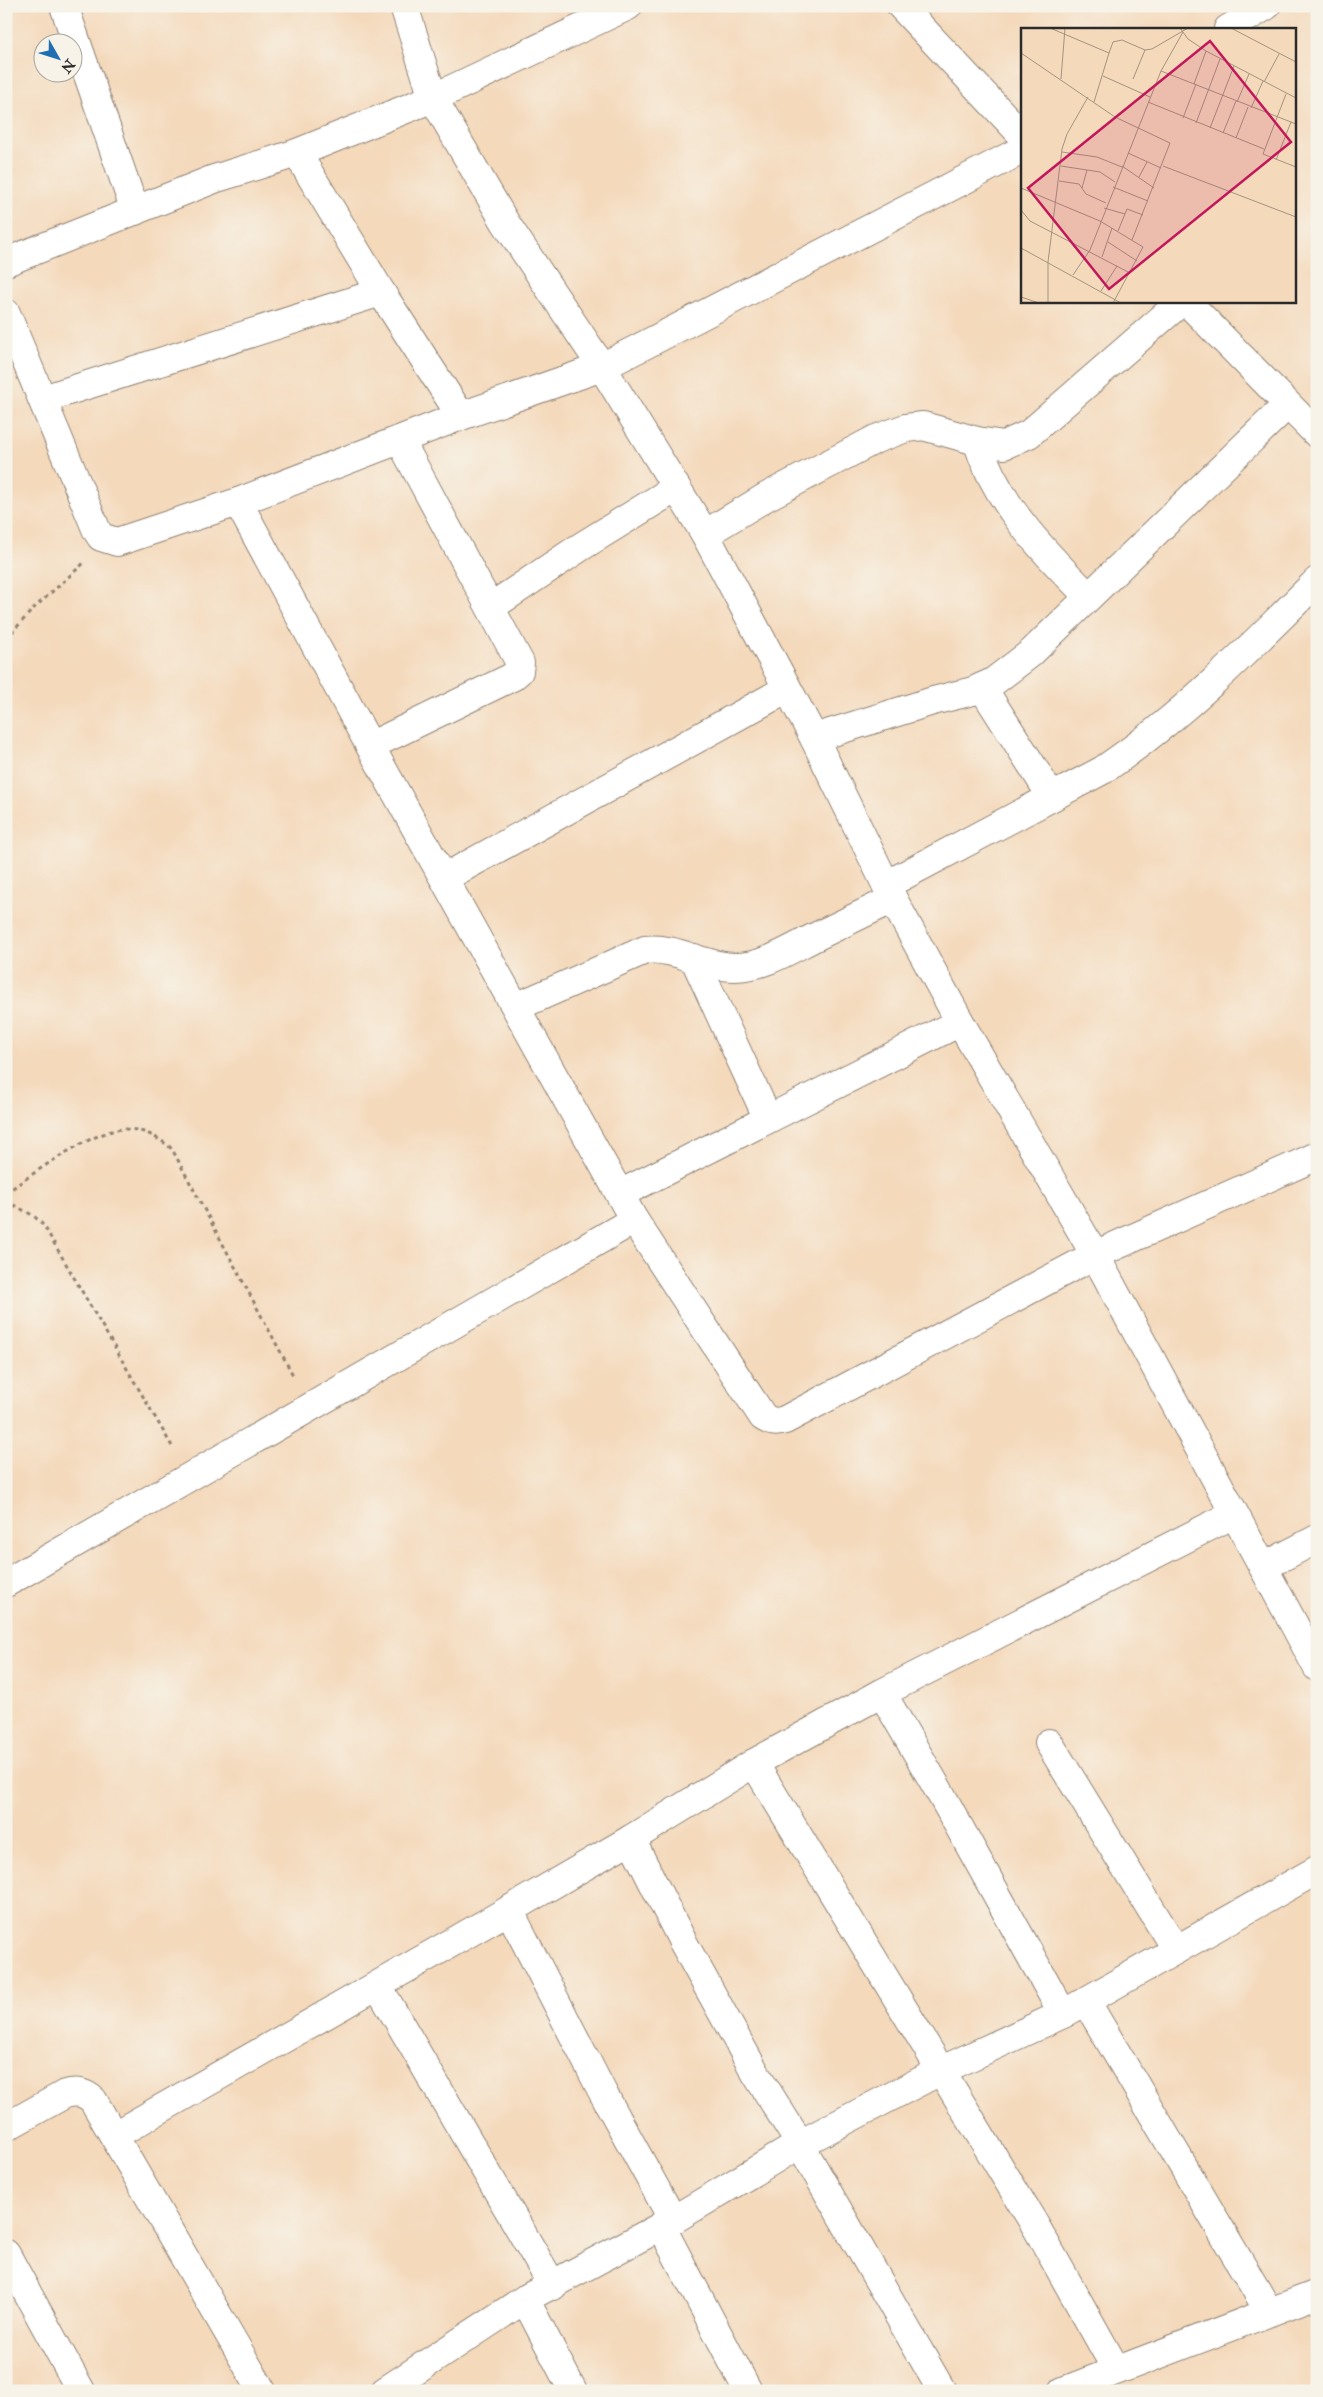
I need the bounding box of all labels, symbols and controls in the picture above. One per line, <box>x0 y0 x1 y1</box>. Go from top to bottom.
inset map <box>1021 28 1296 302</box>
north arrow <box>32 32 82 82</box>
text: N <box>57 55 79 76</box>

